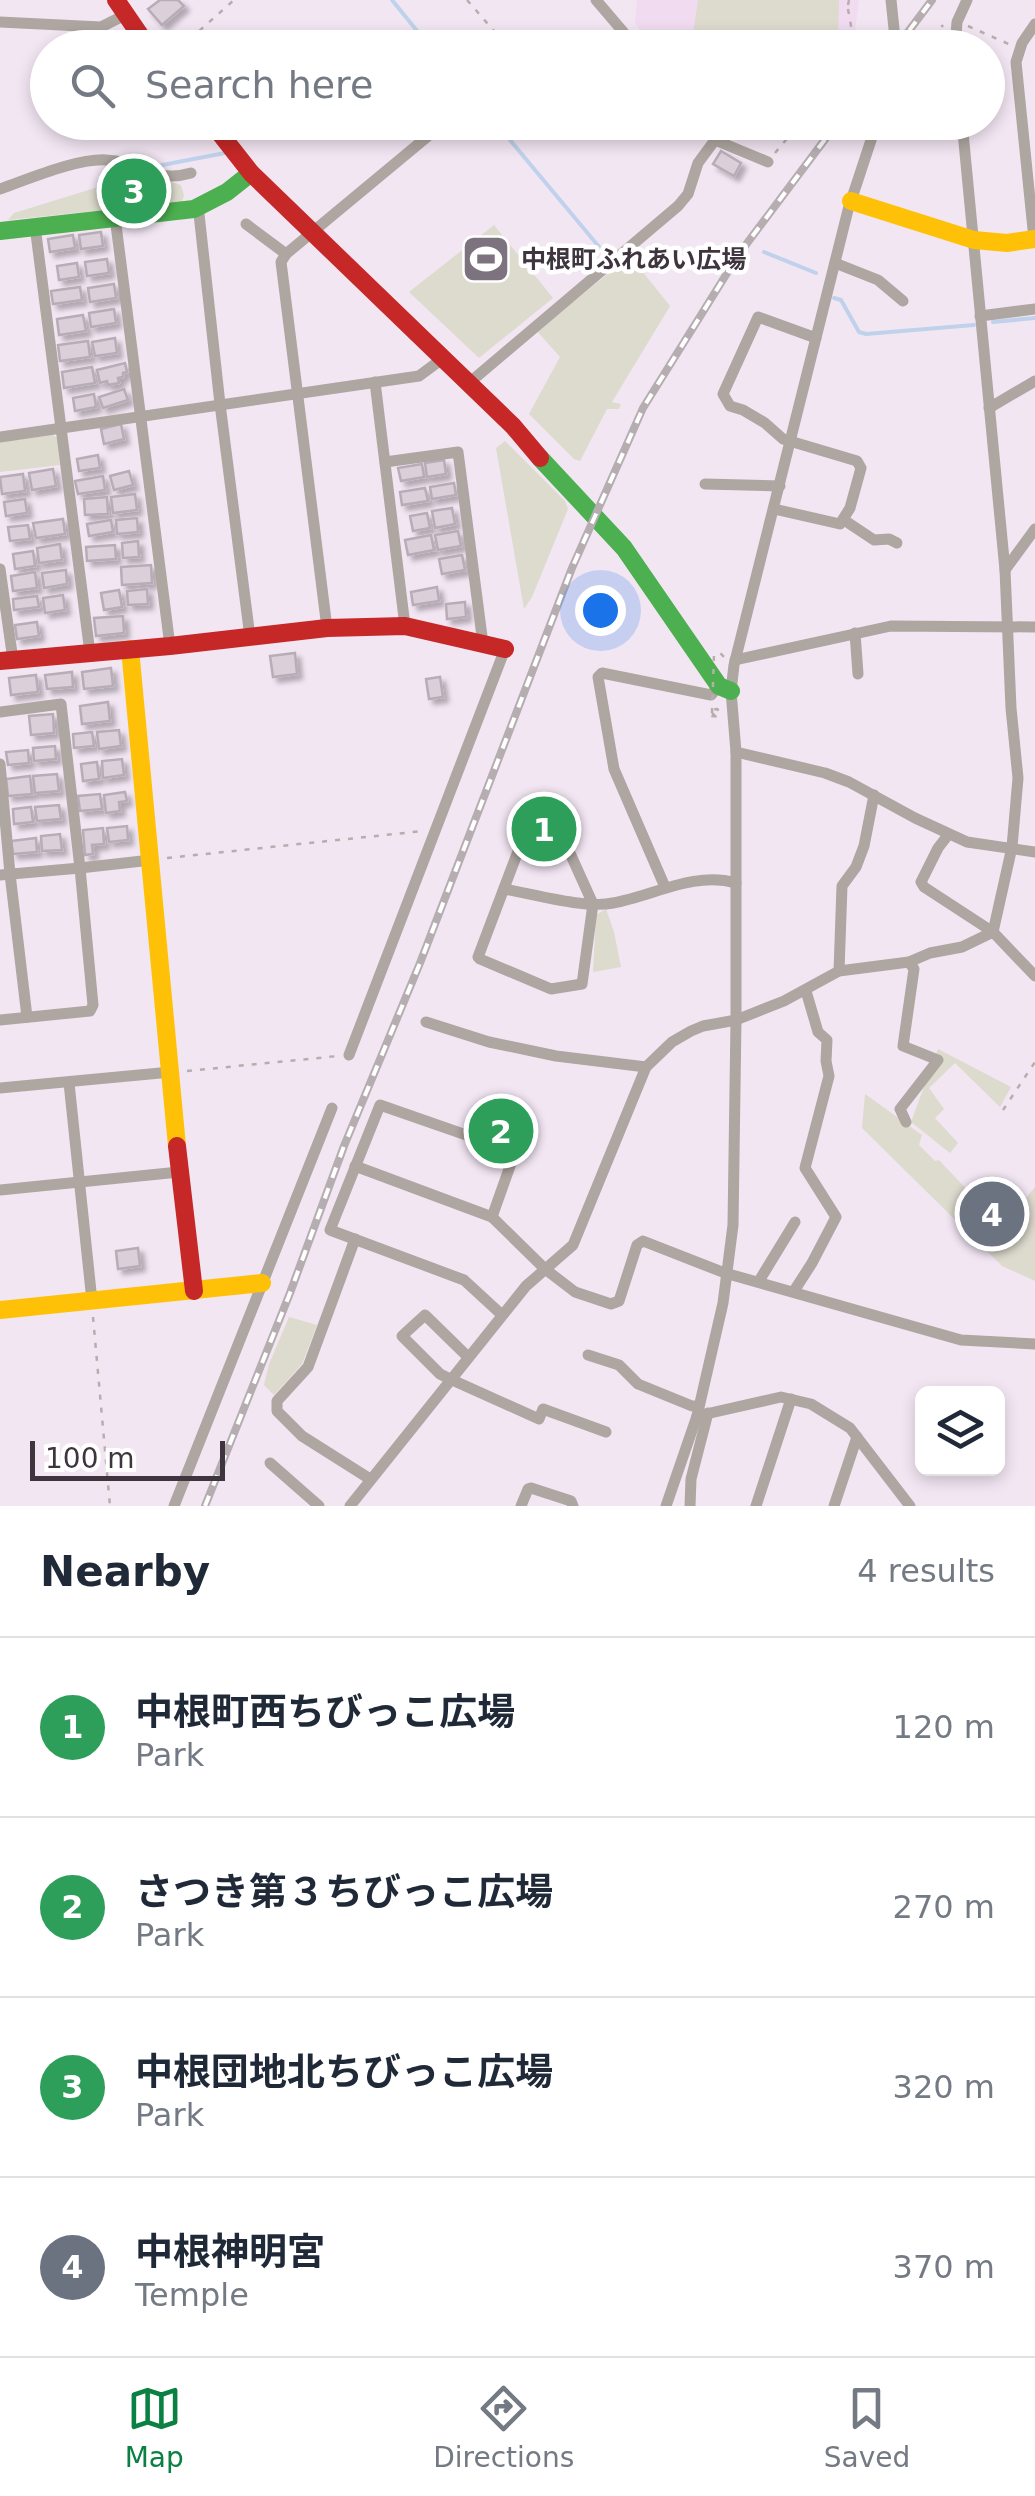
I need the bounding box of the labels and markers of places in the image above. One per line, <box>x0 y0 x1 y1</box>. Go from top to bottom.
pin: 3 <box>102 154 166 228</box>
sports icon: 中根町ふれあい広場 <box>460 233 512 285</box>
place label: 中根町ふれあい広場 <box>521 245 746 274</box>
pin: 1 <box>512 792 576 866</box>
pin: 2 <box>468 1094 534 1168</box>
pin: 4 <box>960 1176 1024 1252</box>

